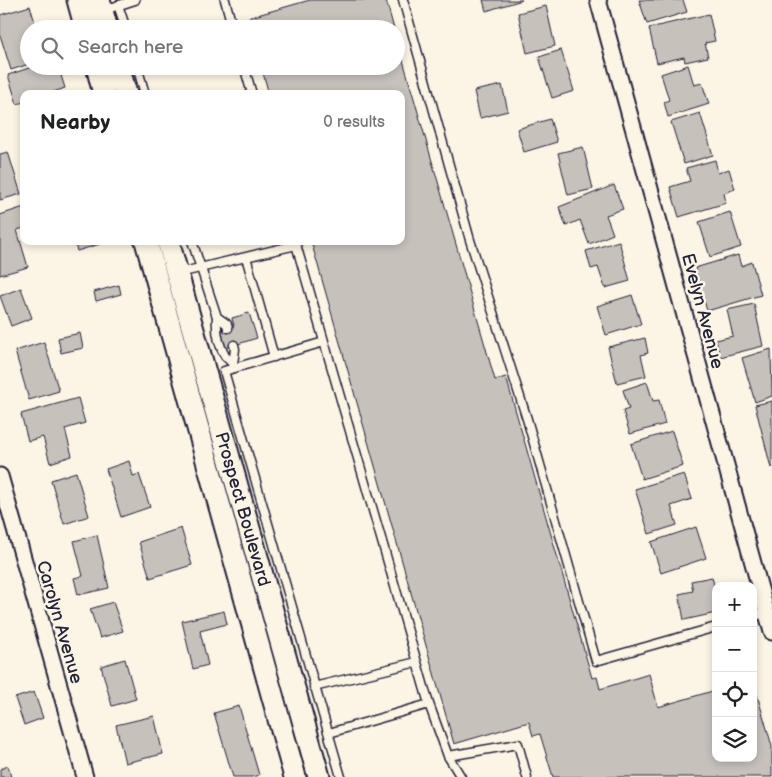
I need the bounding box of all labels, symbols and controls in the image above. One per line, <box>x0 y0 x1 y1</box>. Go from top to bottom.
search box <box>20 20 405 75</box>
icon: search <box>38 34 66 62</box>
text: Search here <box>78 36 183 59</box>
text: Nearby <box>40 110 110 135</box>
text: 0 results <box>323 113 385 132</box>
street label: Evelyn Avenue <box>677 251 728 371</box>
street label: Prospect Boulevard <box>210 430 275 589</box>
street label: Carolyn Avenue <box>32 558 87 686</box>
map controls <box>712 582 757 762</box>
button: + <box>712 582 757 627</box>
button: − <box>712 627 757 672</box>
button: locate <box>712 672 757 717</box>
button: layers <box>712 717 757 762</box>

